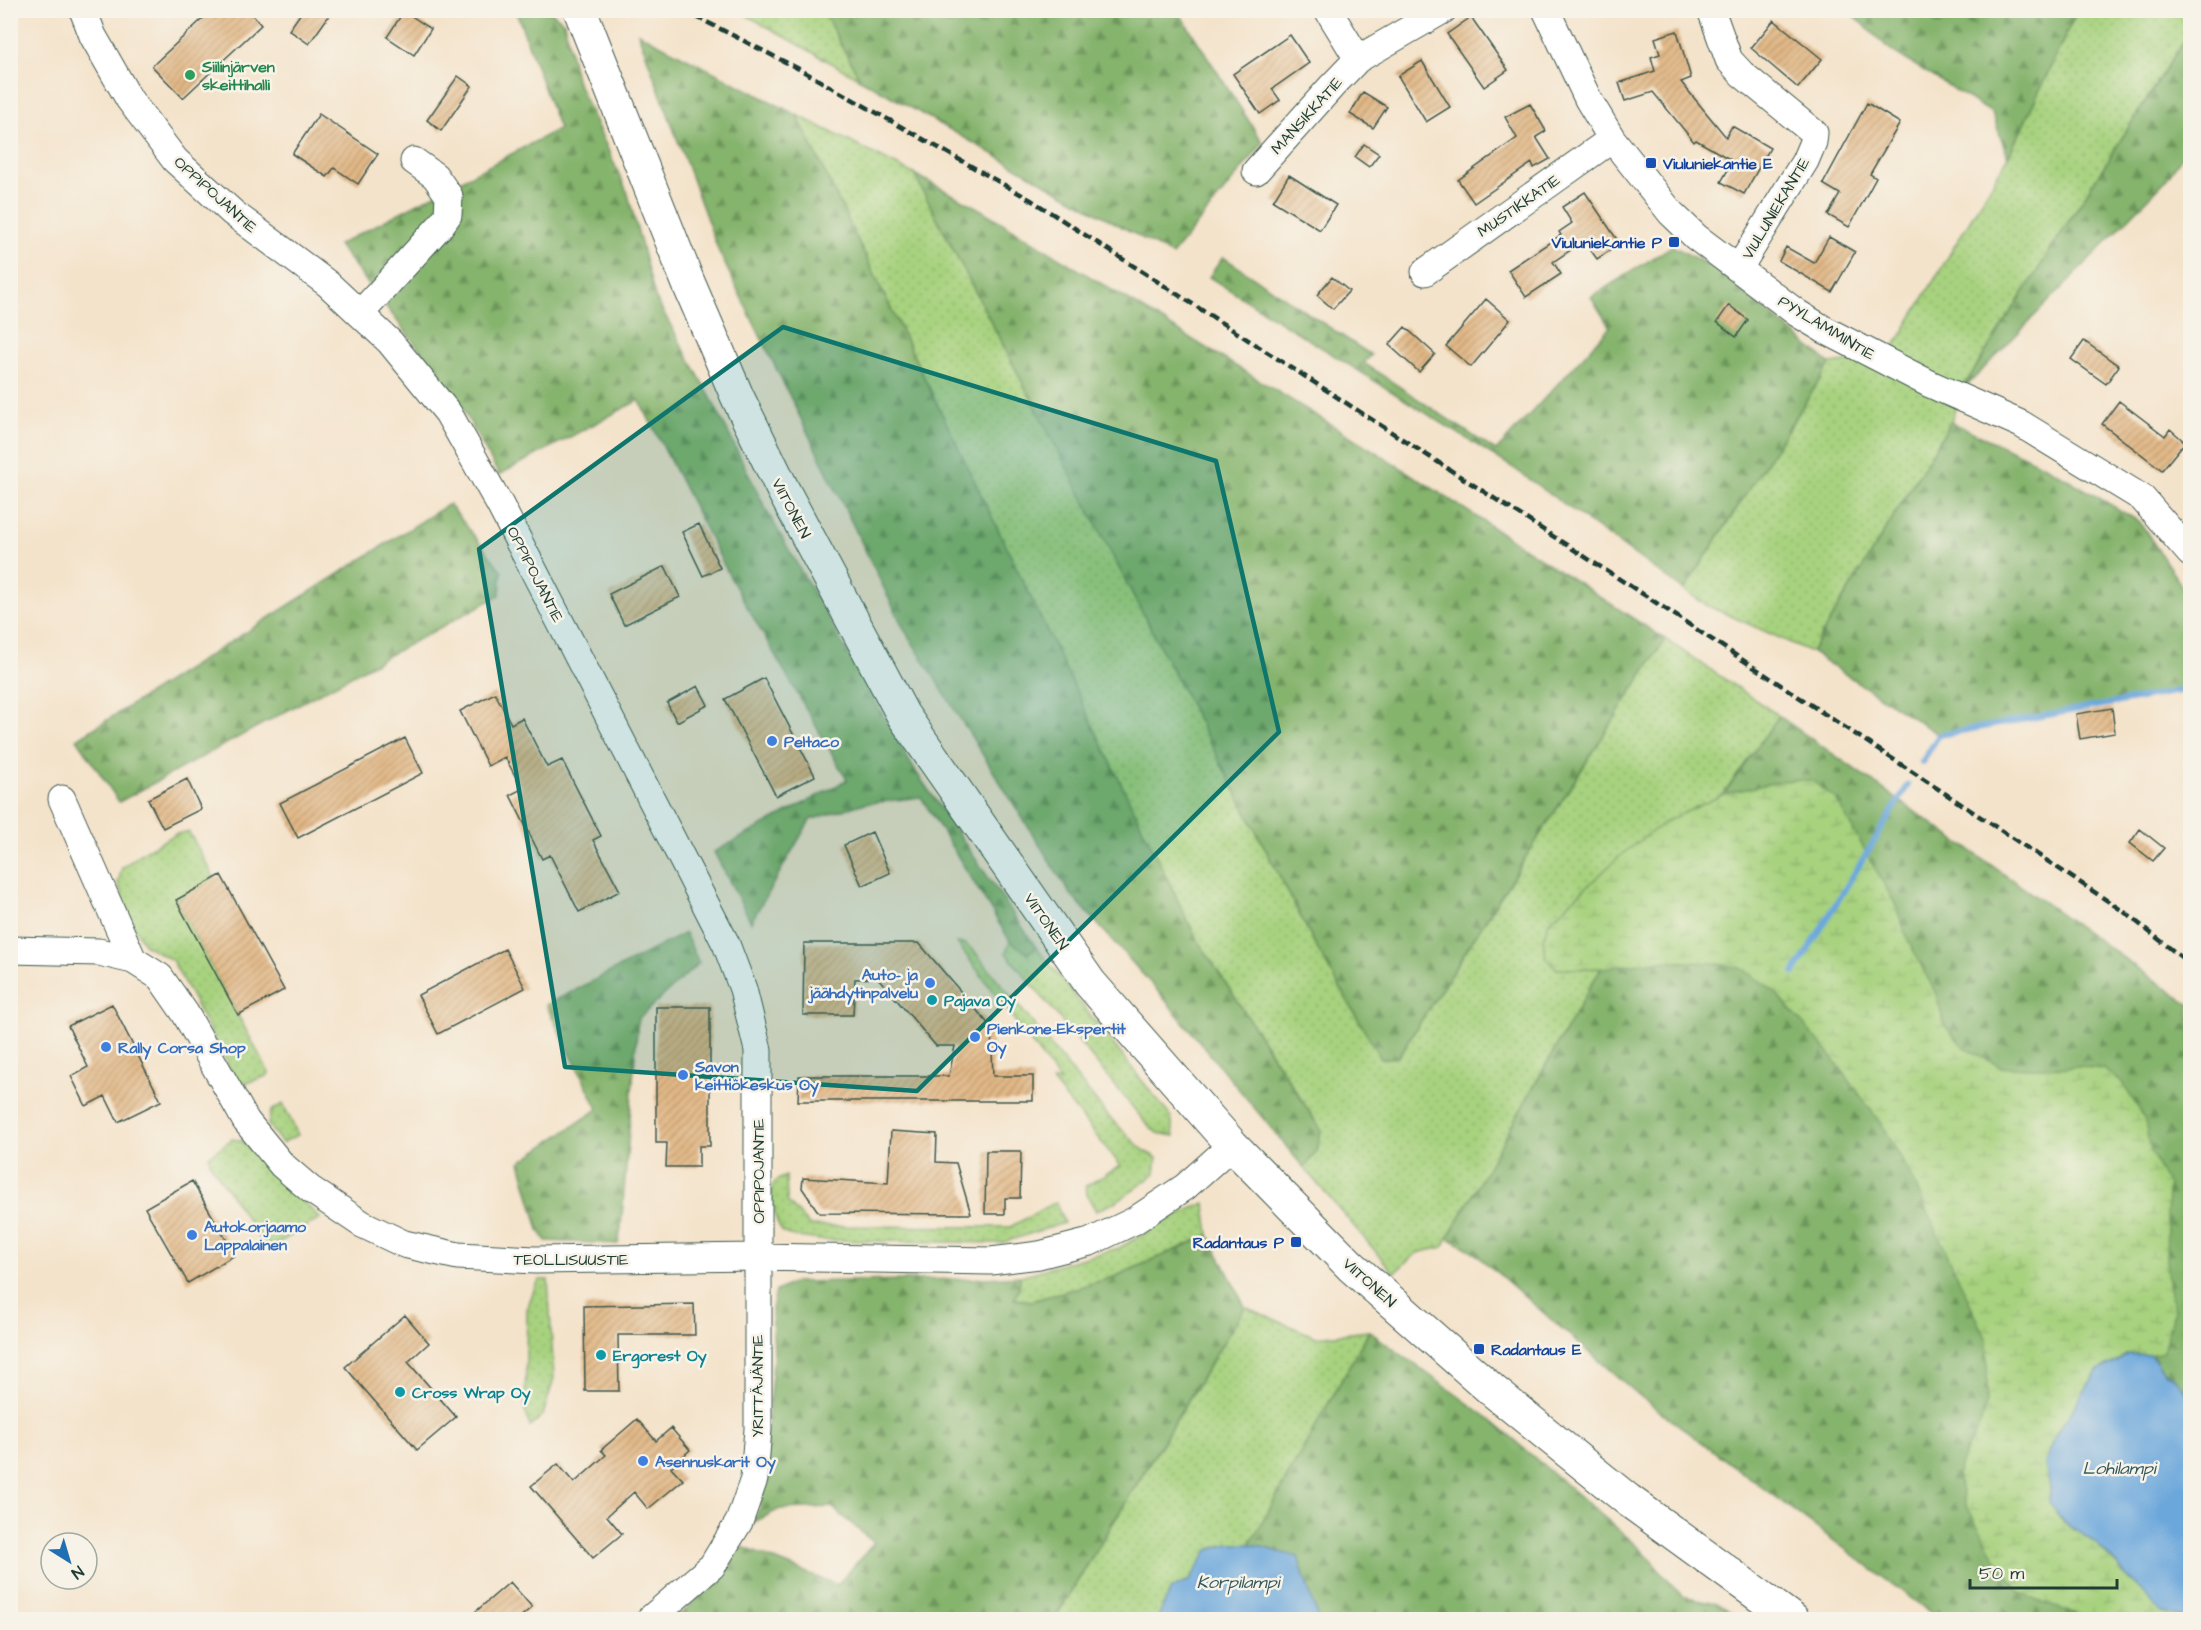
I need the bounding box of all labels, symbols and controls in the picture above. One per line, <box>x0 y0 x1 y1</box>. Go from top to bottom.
place label: Siilinjärven skeittihalli <box>201 56 275 96</box>
marker: Siilinjärven skeittihalli <box>183 68 197 82</box>
street label: MANSIKKATIE <box>1266 72 1348 159</box>
street label: OPPIPOJANTIE <box>169 151 262 238</box>
place label: Viuluniekantie E <box>1662 153 1773 175</box>
street label: VIULUNIEKANTIE <box>1737 153 1815 264</box>
marker: Viuluniekantie E <box>1644 156 1658 170</box>
street label: MUSTIKKATIE <box>1473 169 1565 242</box>
place label: Viuluniekantie P <box>1551 232 1663 254</box>
marker: Viuluniekantie P <box>1667 235 1681 249</box>
street label: PYYLAMMINTIE <box>1774 290 1879 366</box>
street label: VIITONEN <box>766 475 816 542</box>
street label: OPPIPOJANTIE <box>501 523 569 627</box>
place label: Peltaco <box>784 731 840 753</box>
marker: Peltaco <box>765 734 779 748</box>
street label: VIITONEN <box>1019 889 1074 955</box>
place label: Auto- ja jäähdytinpalvelu <box>807 964 919 1005</box>
marker: Auto- ja jäähdytinpalvelu <box>923 976 937 990</box>
place label: Pajava Oy <box>944 990 1016 1013</box>
marker: Pajava Oy <box>925 993 939 1007</box>
place label: Pienkone-Ekspertit Oy <box>987 1018 1126 1059</box>
marker: Pienkone-Ekspertit Oy <box>968 1030 982 1044</box>
place label: Rally Corsa Shop <box>118 1037 246 1060</box>
marker: Rally Corsa Shop <box>99 1040 113 1054</box>
place label: Savon keittiökeskus Oy <box>694 1056 819 1097</box>
marker: Savon keittiökeskus Oy <box>676 1068 690 1082</box>
street label: OPPIPOJANTIE <box>748 1118 770 1224</box>
place label: Autokorjaamo Lappalainen <box>204 1216 307 1256</box>
marker: Autokorjaamo Lappalainen <box>185 1228 199 1242</box>
place label: Radantaus P <box>1193 1232 1285 1254</box>
marker: Radantaus P <box>1289 1235 1303 1249</box>
street label: TEOLLISUUSTIE <box>513 1249 629 1271</box>
street label: VIITONEN <box>1338 1253 1401 1313</box>
street label: YRITTÄJÄNTIE <box>747 1334 769 1438</box>
place label: Radantaus E <box>1491 1339 1582 1361</box>
marker: Radantaus E <box>1472 1342 1486 1356</box>
place label: Ergorest Oy <box>613 1345 707 1369</box>
marker: Ergorest Oy <box>594 1348 608 1362</box>
place label: Cross Wrap Oy <box>412 1382 531 1405</box>
marker: Cross Wrap Oy <box>393 1385 407 1399</box>
place label: Asennuskarit Oy <box>655 1451 776 1474</box>
marker: Asennuskarit Oy <box>636 1454 650 1468</box>
water label: Lohilampi <box>2083 1456 2158 1481</box>
north arrow <box>39 1531 99 1591</box>
scale bar <box>1970 1552 2117 1590</box>
text: N <box>67 1560 88 1584</box>
text: 50 m <box>1979 1561 2024 1586</box>
water label: Korpilampi <box>1197 1570 1281 1595</box>

